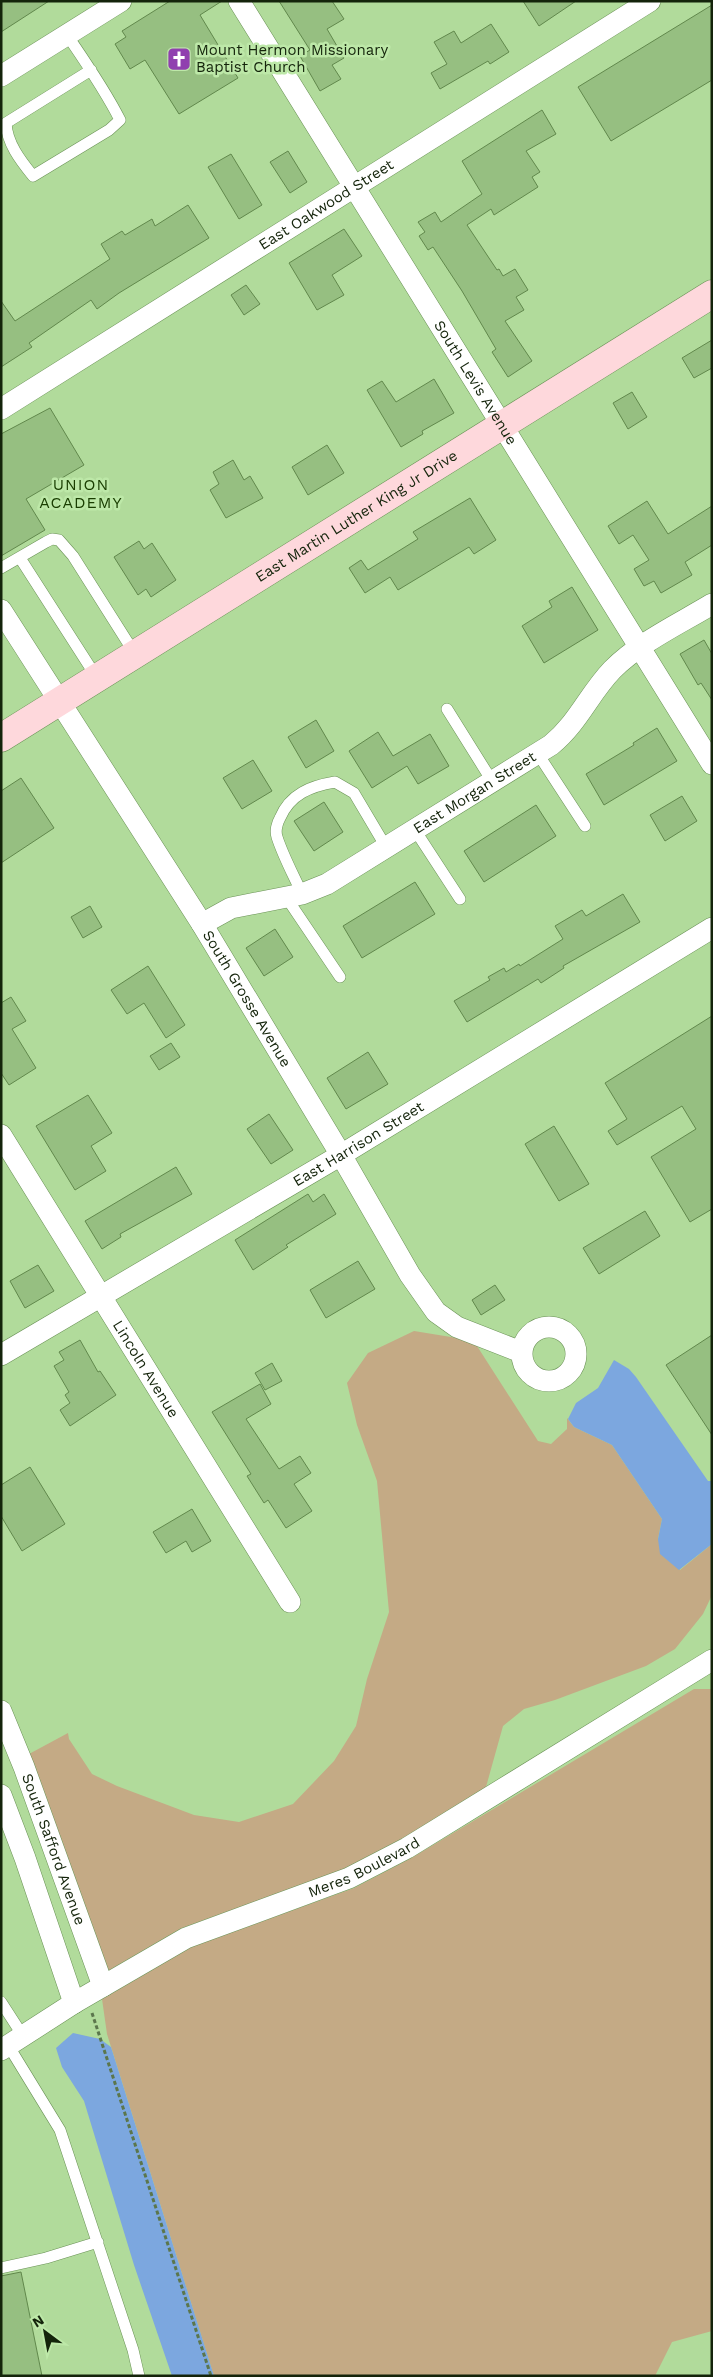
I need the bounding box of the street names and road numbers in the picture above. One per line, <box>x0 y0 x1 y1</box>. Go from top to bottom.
street label: East Oakwood Street <box>255 155 397 254</box>
street label: South Levis Avenue <box>430 317 521 448</box>
street label: East Martin Luther King Jr Drive <box>252 446 461 586</box>
street label: East Morgan Street <box>410 747 540 837</box>
street label: South Grosse Avenue <box>199 927 295 1070</box>
street label: East Harrison Street <box>290 1097 428 1190</box>
street label: Lincoln Avenue <box>109 1317 183 1421</box>
street label: South Safford Avenue <box>18 1771 89 1928</box>
street label: Meres Boulevard <box>306 1833 423 1901</box>

